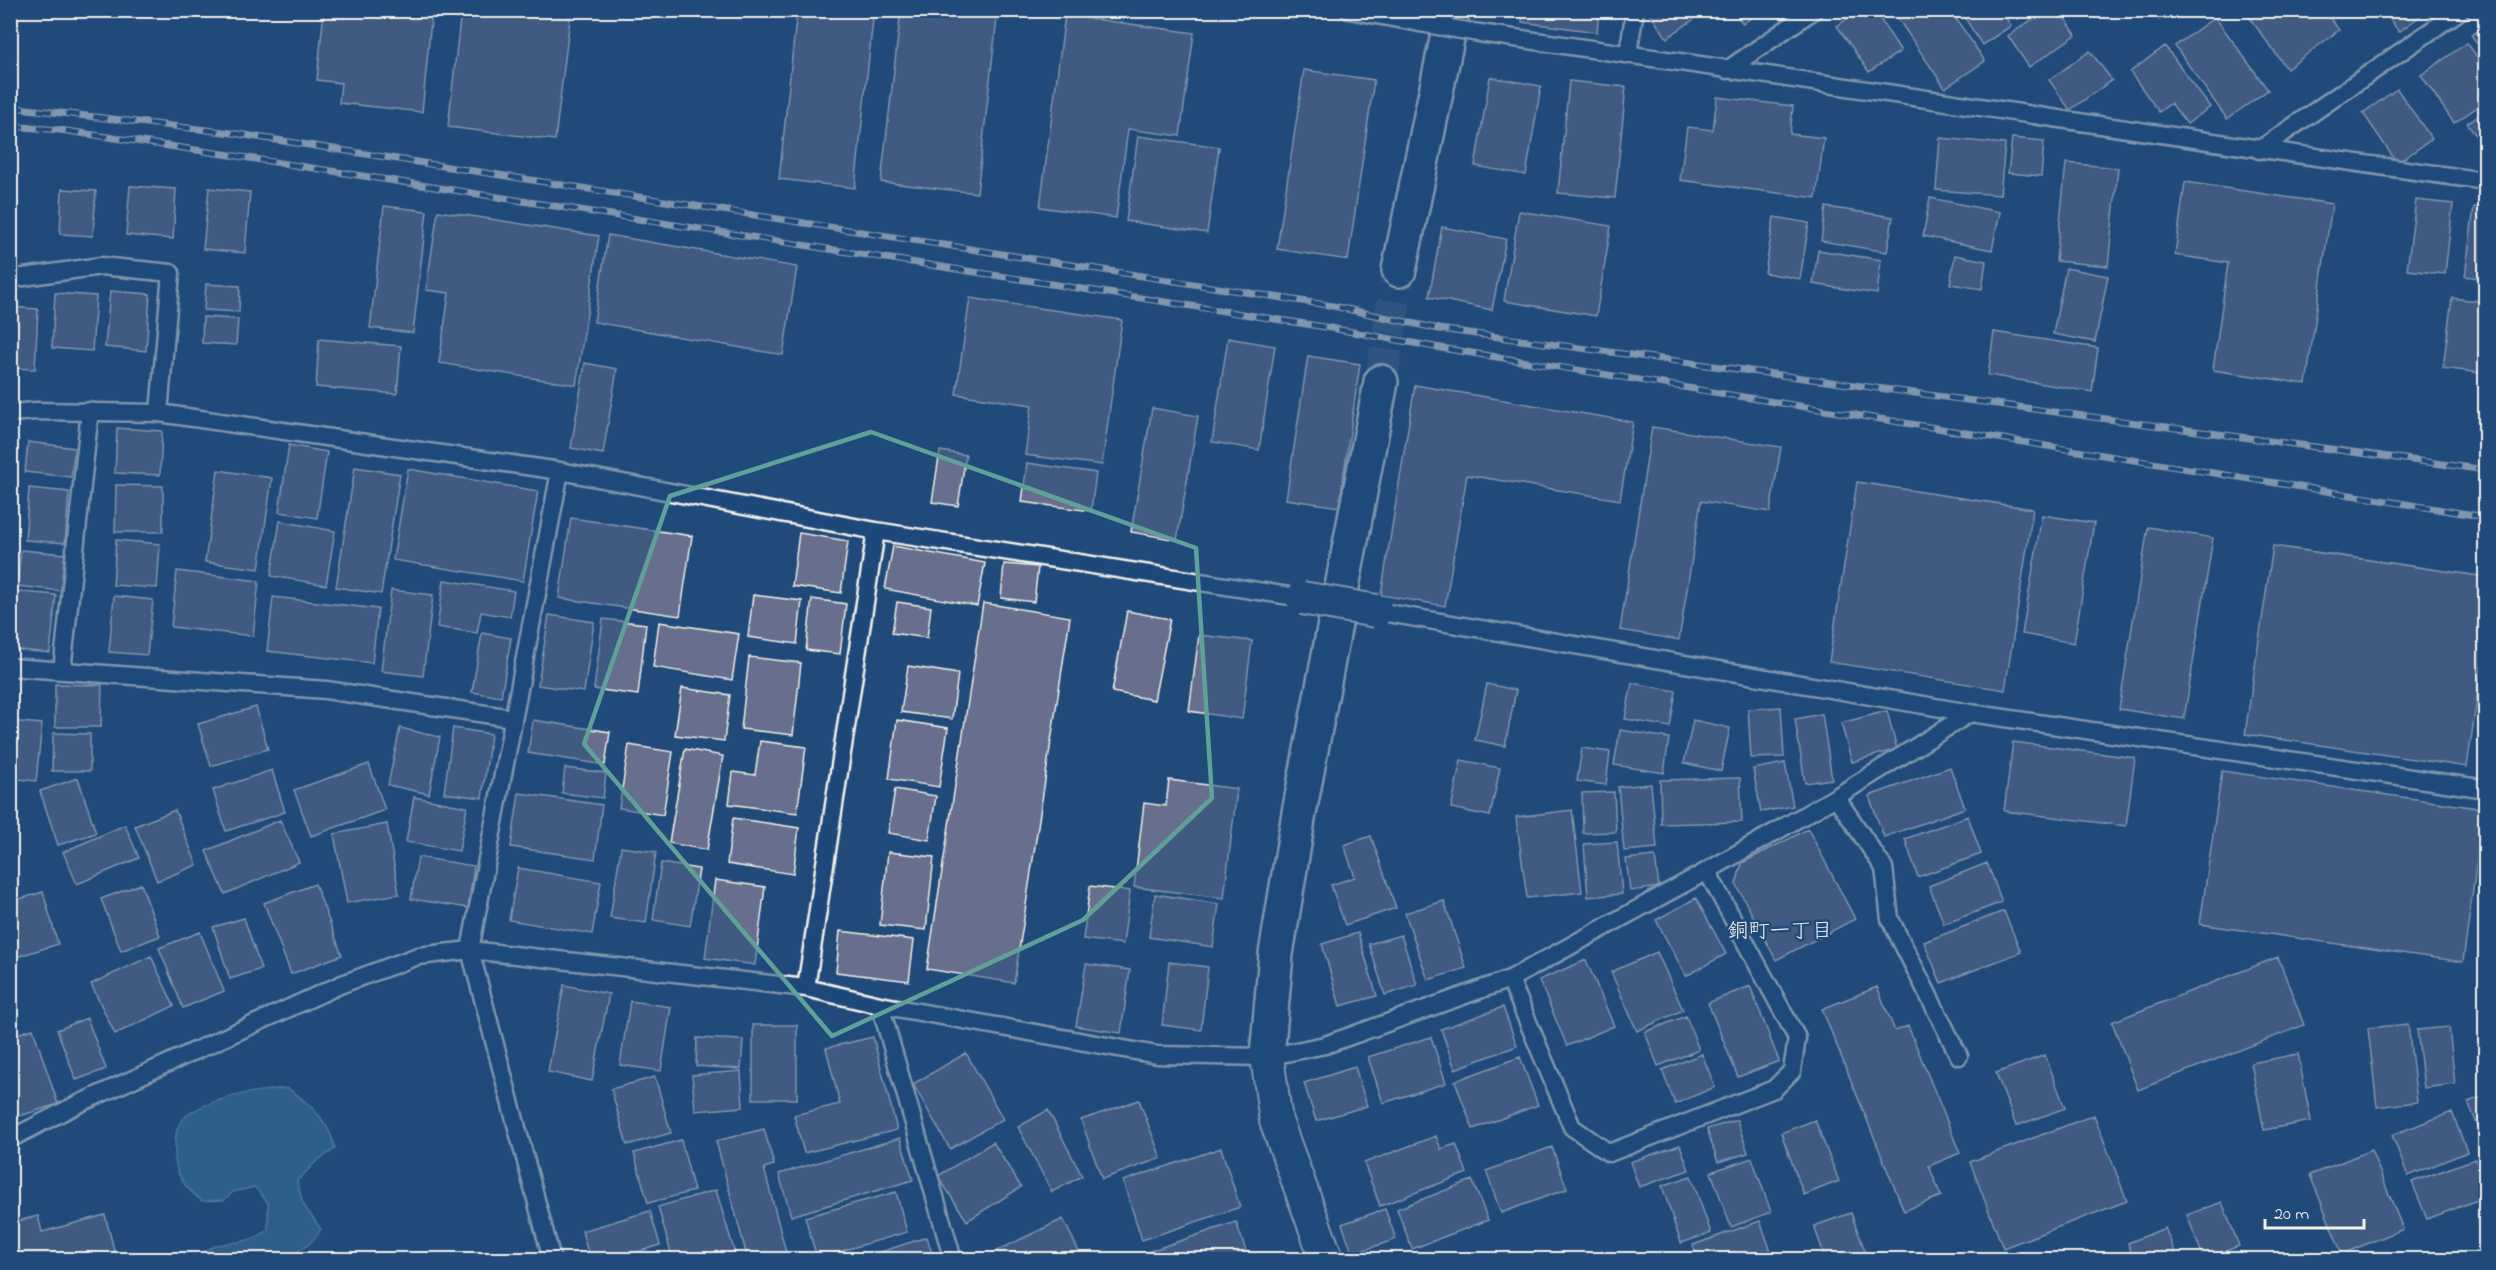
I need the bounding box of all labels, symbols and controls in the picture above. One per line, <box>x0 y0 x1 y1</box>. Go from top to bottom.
district label: 銅町一丁目 <box>1728 917 1833 947</box>
scale bar <box>2265 1192 2364 1230</box>
text: 20 m <box>2274 1202 2309 1228</box>

